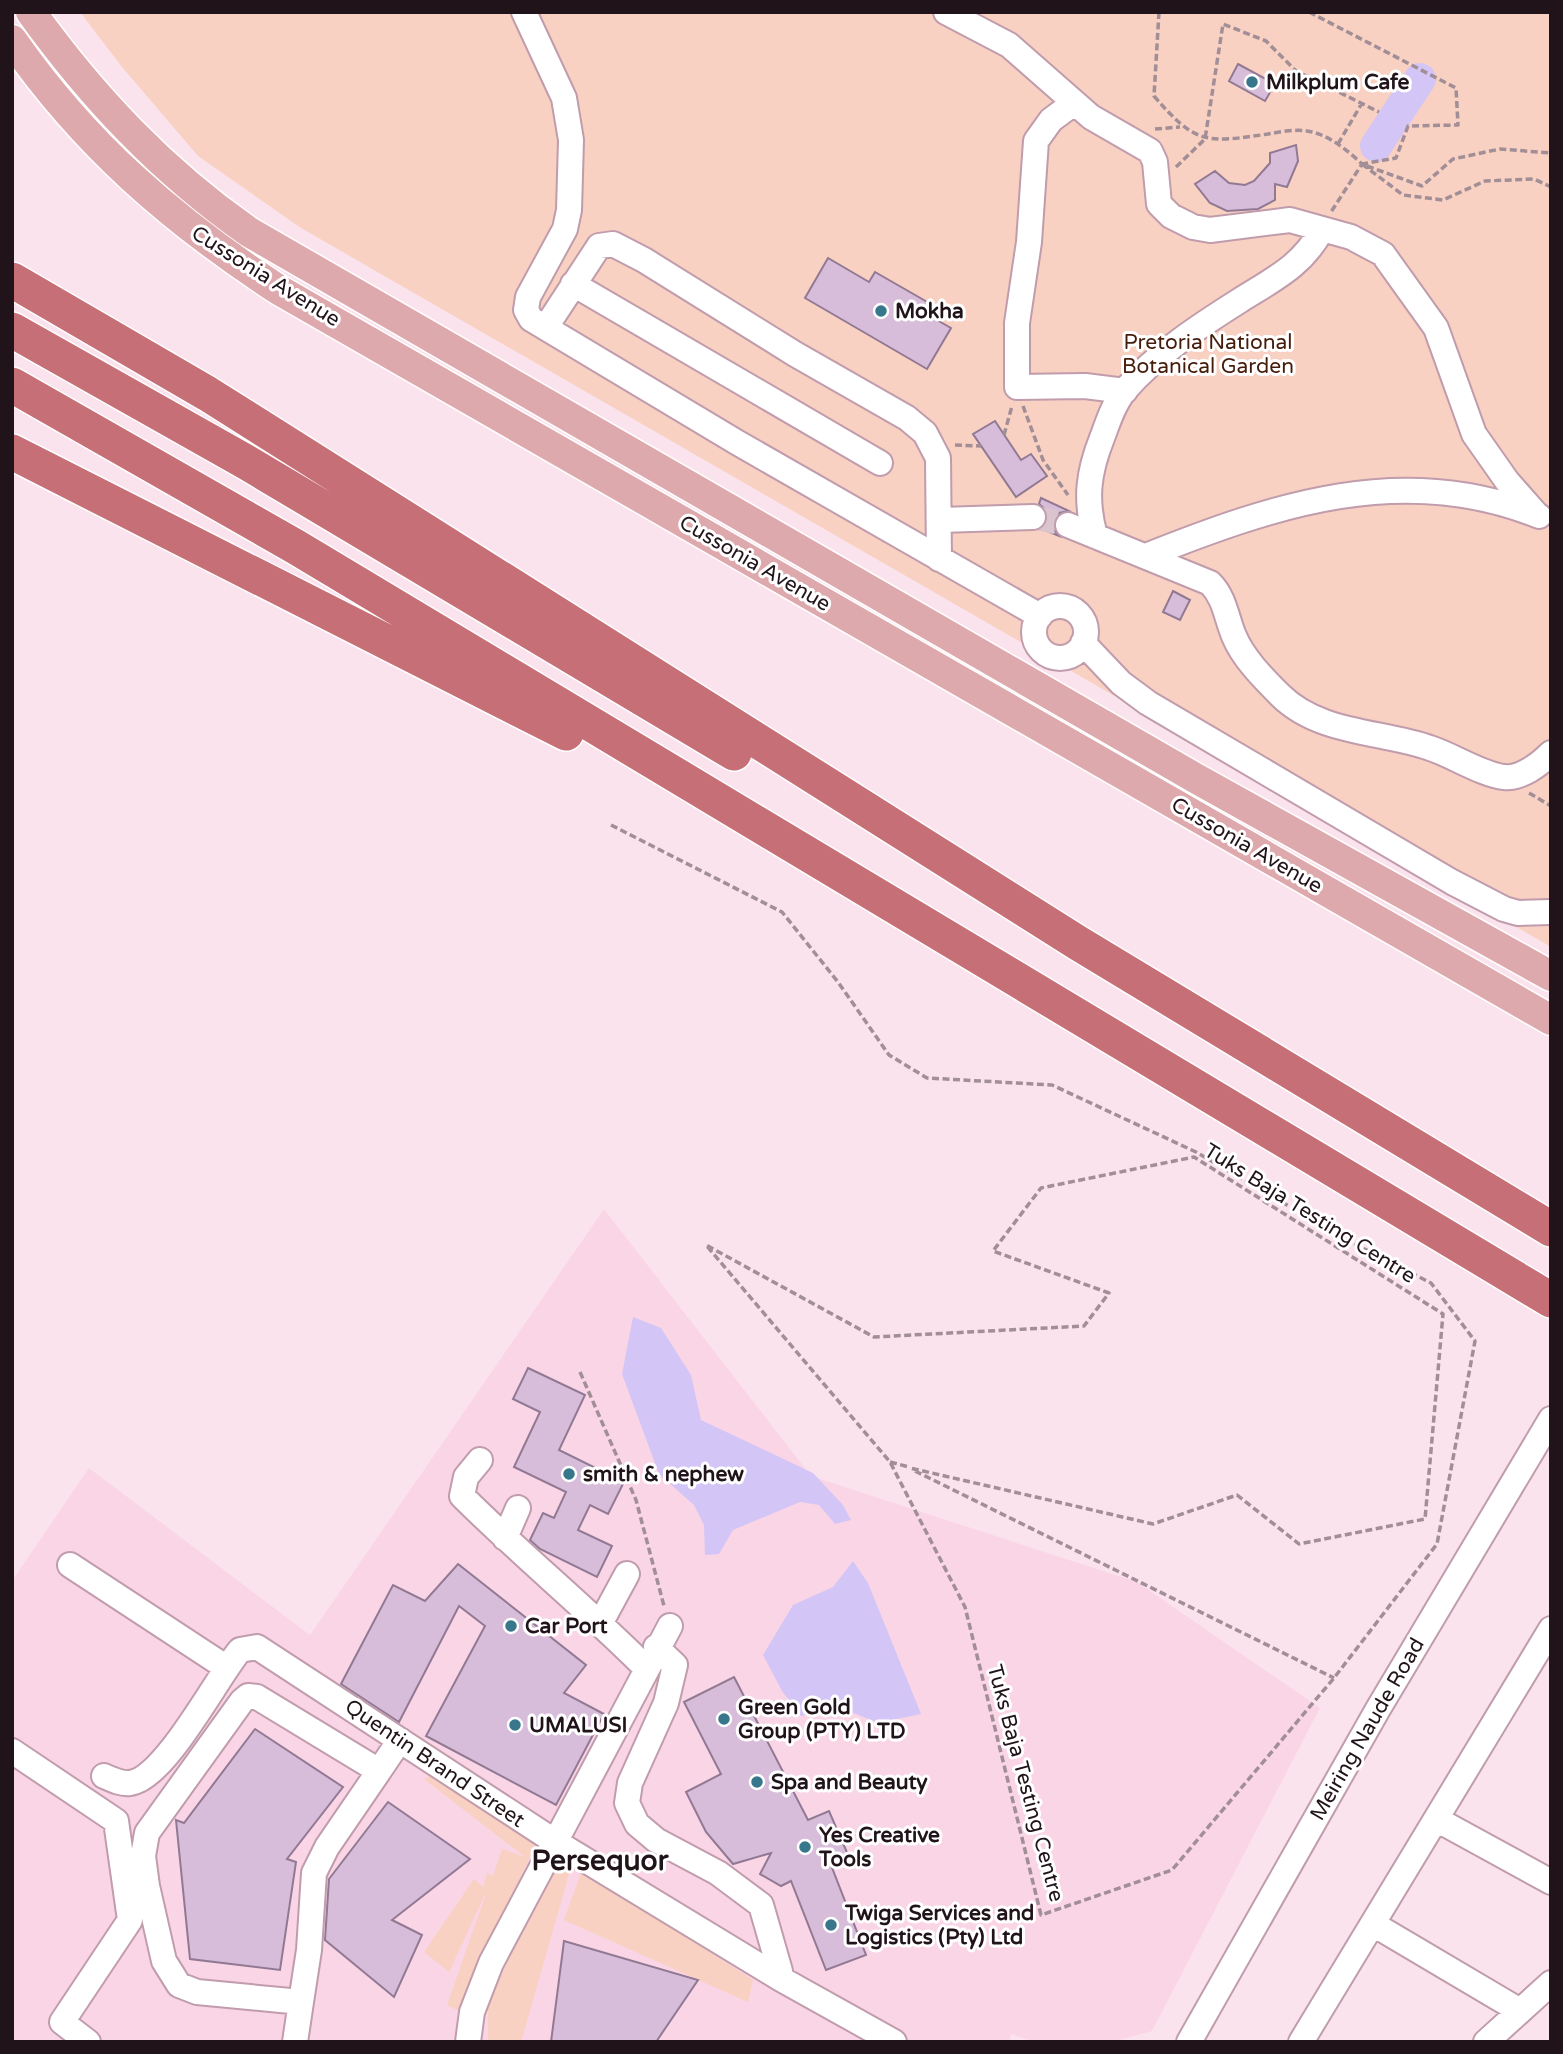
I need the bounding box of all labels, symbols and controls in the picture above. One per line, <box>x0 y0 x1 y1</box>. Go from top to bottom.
place label: Milkplum Cafe <box>1266 70 1410 95</box>
marker: Milkplum Cafe <box>1244 74 1260 90</box>
street label: Cussonia Avenue <box>187 221 345 332</box>
place label: Mokha <box>895 299 964 324</box>
marker: Mokha <box>873 303 889 319</box>
park label: Pretoria National Botanical Garden <box>1122 330 1294 379</box>
street label: Cussonia Avenue <box>675 510 835 617</box>
street label: Cussonia Avenue <box>1167 792 1327 899</box>
street label: Tuks Baja Testing Centre <box>1199 1138 1420 1289</box>
place label: smith & nephew <box>583 1462 744 1487</box>
marker: smith & nephew <box>561 1466 577 1482</box>
place label: Car Port <box>525 1614 608 1639</box>
marker: Car Port <box>503 1618 519 1634</box>
street label: Meiring Naude Road <box>1305 1634 1430 1825</box>
street label: Tuks Baja Testing Centre <box>982 1662 1069 1905</box>
street label: Quentin Brand Street <box>340 1694 529 1833</box>
place label: Green Gold Group (PTY) LTD <box>738 1695 905 1744</box>
marker: Green Gold Group (PTY) LTD <box>716 1711 732 1727</box>
place label: UMALUSI <box>529 1713 627 1738</box>
marker: UMALUSI <box>507 1717 523 1733</box>
place label: Spa and Beauty <box>771 1770 928 1795</box>
marker: Spa and Beauty <box>749 1774 765 1790</box>
place label: Yes Creative Tools <box>818 1823 940 1872</box>
marker: Yes Creative Tools <box>797 1839 813 1855</box>
district label: Persequor <box>532 1844 670 1878</box>
place label: Twiga Services and Logistics (Pty) Ltd <box>844 1901 1034 1950</box>
marker: Twiga Services and Logistics (Pty) Ltd <box>823 1917 839 1933</box>

